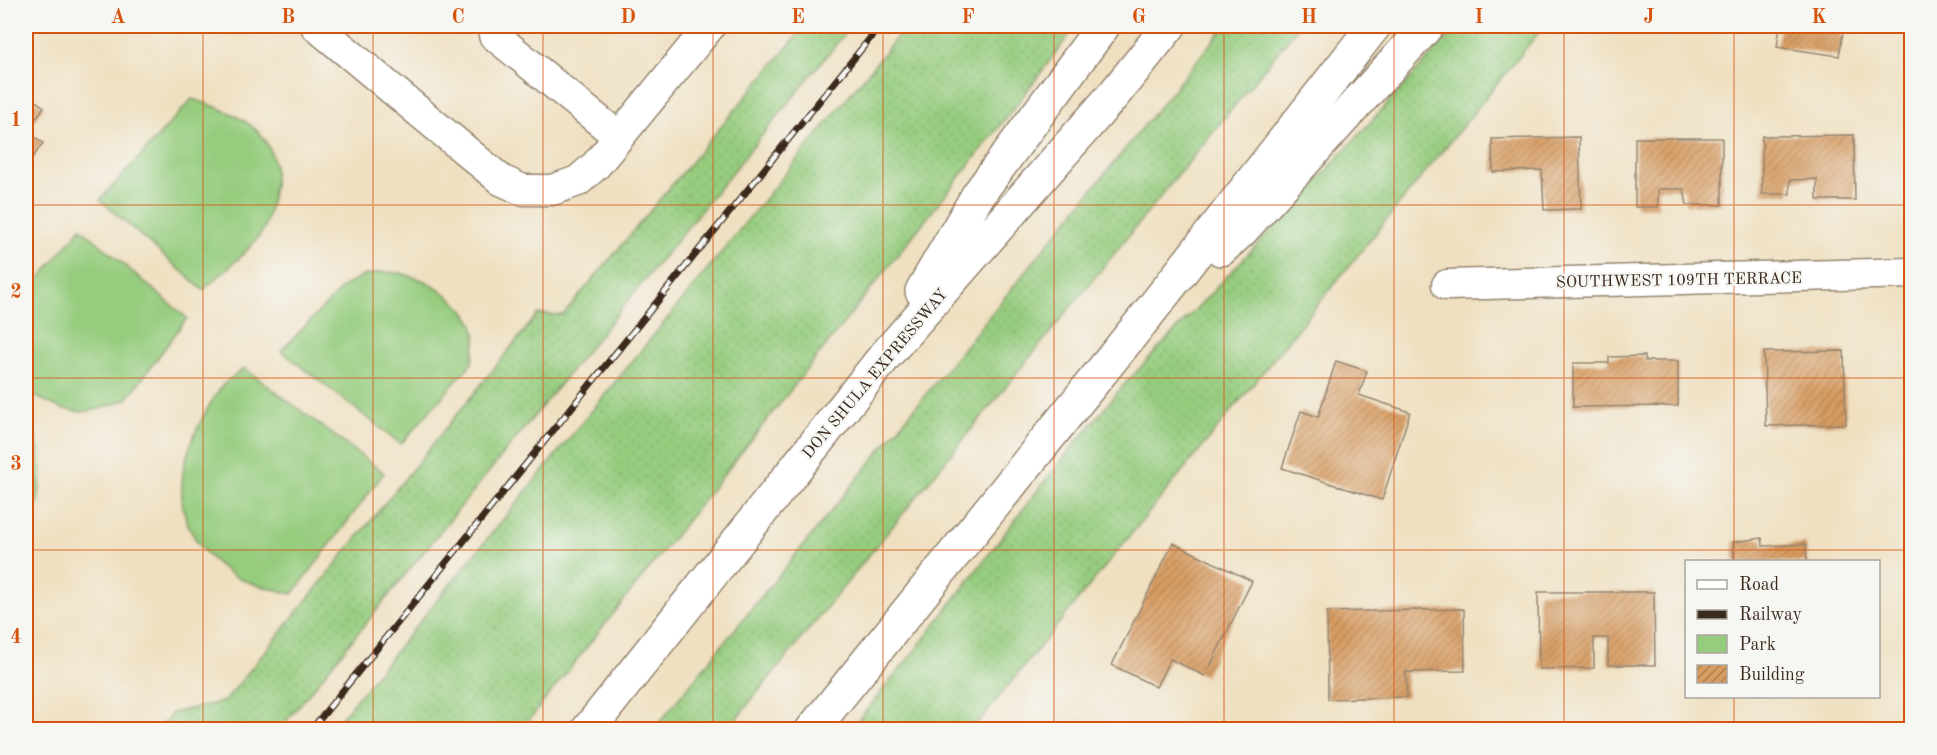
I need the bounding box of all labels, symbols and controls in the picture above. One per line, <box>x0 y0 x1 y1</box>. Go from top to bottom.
text: A <box>110 8 126 28</box>
text: B <box>281 8 295 28</box>
text: C <box>451 8 465 28</box>
text: D <box>620 8 636 28</box>
text: E <box>791 8 805 28</box>
text: F <box>961 8 975 28</box>
text: G <box>1132 8 1146 28</box>
text: H <box>1301 8 1317 28</box>
text: I <box>1475 8 1483 28</box>
text: J <box>1644 8 1655 28</box>
text: K <box>1811 8 1827 28</box>
text: 1 <box>10 111 22 131</box>
street label: SOUTHWEST 109TH TERRACE <box>1556 271 1802 291</box>
text: 2 <box>10 283 22 303</box>
street label: DON SHULA EXPRESSWAY <box>800 286 951 462</box>
text: 3 <box>10 455 22 475</box>
legend <box>1685 560 1880 698</box>
text: Road <box>1739 576 1779 594</box>
text: Railway <box>1739 606 1802 624</box>
text: 4 <box>10 628 22 648</box>
text: Park <box>1739 636 1776 654</box>
text: Building <box>1739 666 1805 684</box>

